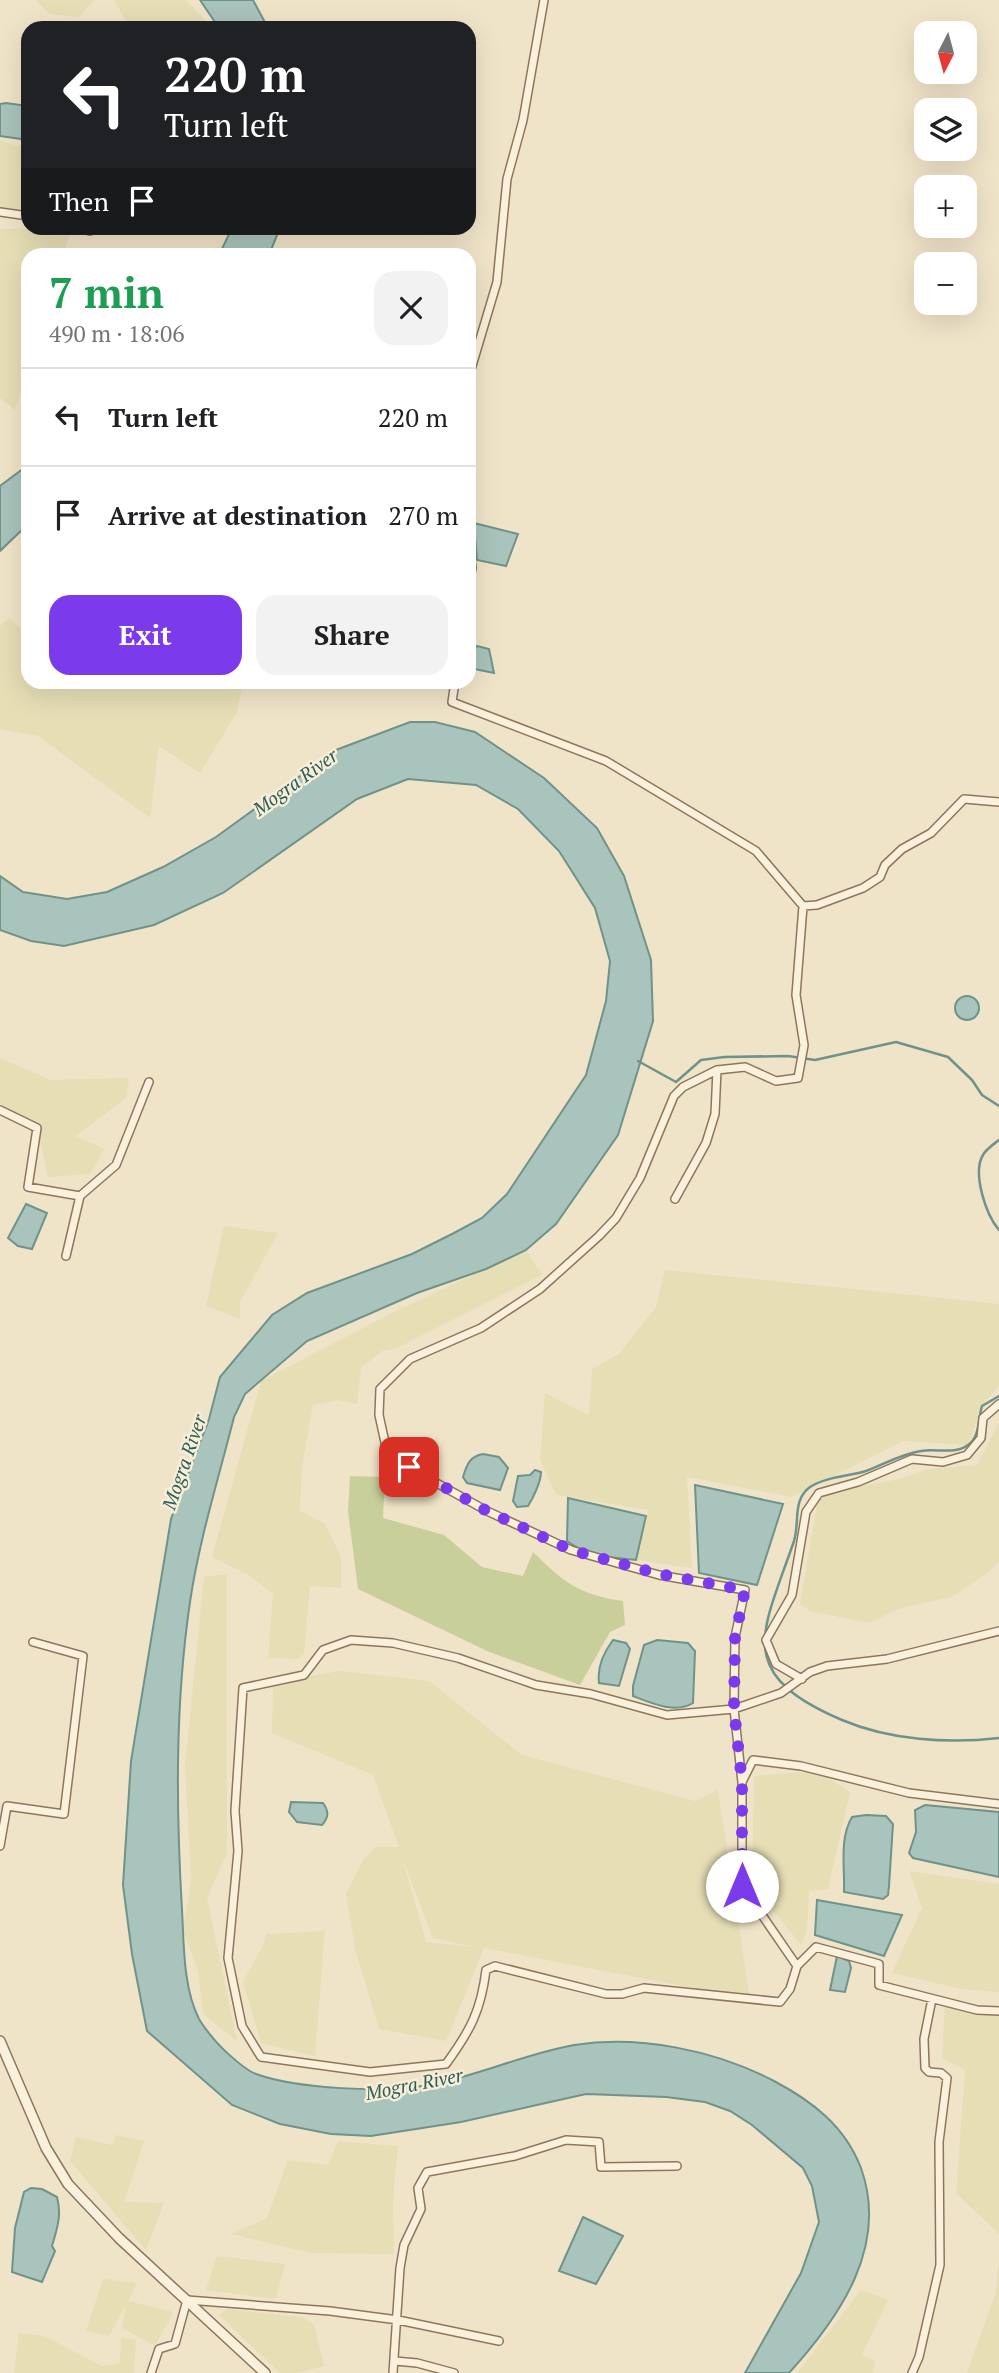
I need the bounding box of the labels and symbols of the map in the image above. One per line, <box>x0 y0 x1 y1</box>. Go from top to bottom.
north arrow <box>914 21 976 84</box>
water label: Mogra River <box>247 742 343 821</box>
water label: Mogra River <box>155 1410 212 1514</box>
pin <box>379 1437 439 1497</box>
position arrow <box>705 1849 779 1923</box>
water label: Mogra River <box>362 2062 465 2105</box>

